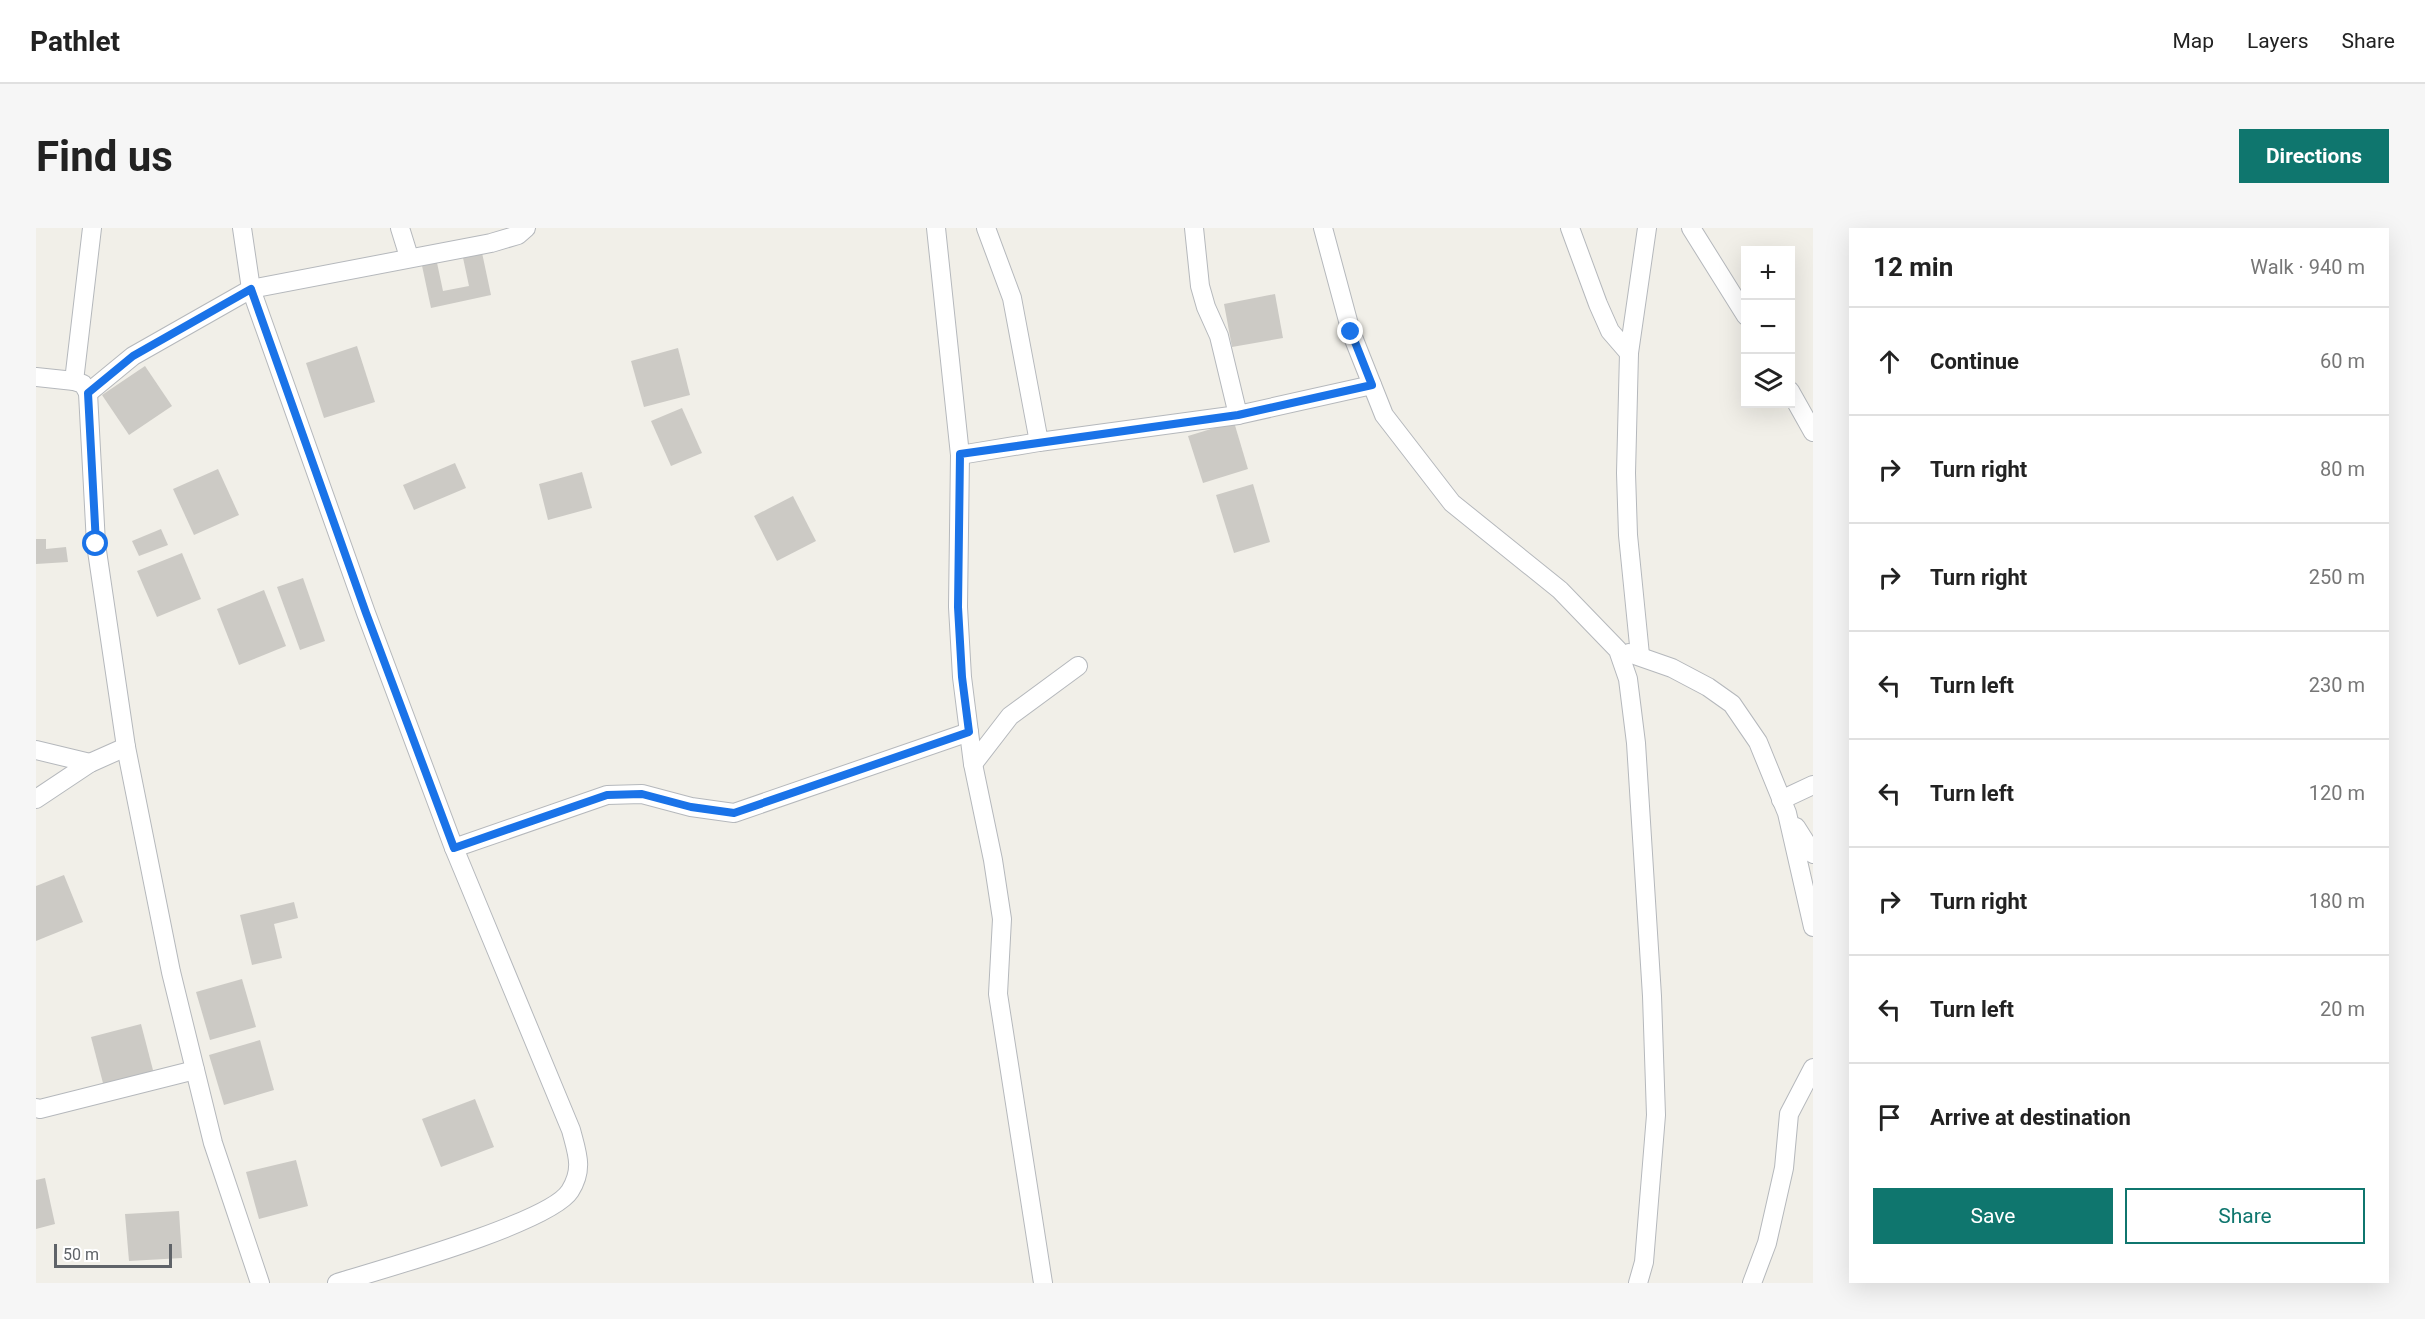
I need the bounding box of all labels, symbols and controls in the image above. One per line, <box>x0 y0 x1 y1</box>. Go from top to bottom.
text: Pathlet <box>30 25 120 58</box>
text: Map <box>2172 29 2214 53</box>
text: Layers <box>2247 29 2308 53</box>
text: Share <box>2341 29 2395 53</box>
button: Directions <box>2239 129 2389 183</box>
text: Find us <box>36 132 173 181</box>
map controls <box>1741 246 1795 408</box>
button: + <box>1741 246 1795 300</box>
text: 12 min <box>1873 252 1953 282</box>
text: Walk · 940 m <box>2250 255 2365 279</box>
button: − <box>1741 300 1795 354</box>
route end <box>1337 318 1363 344</box>
icon: ahead <box>1873 345 1906 378</box>
text: Continue <box>1930 349 2019 374</box>
text: 60 m <box>2320 349 2365 373</box>
button: layers <box>1741 354 1795 408</box>
icon: right <box>1873 453 1906 486</box>
text: Turn right <box>1930 457 2027 482</box>
text: 80 m <box>2320 457 2365 481</box>
route start <box>82 530 108 556</box>
icon: right <box>1873 561 1906 594</box>
text: Turn right <box>1930 565 2027 590</box>
text: 250 m <box>2309 565 2365 589</box>
icon: left <box>1873 669 1906 702</box>
text: Turn left <box>1930 673 2014 698</box>
text: 230 m <box>2309 673 2365 697</box>
icon: left <box>1873 777 1906 810</box>
text: Turn left <box>1930 781 2014 806</box>
text: 120 m <box>2309 781 2365 805</box>
icon: right <box>1873 885 1906 918</box>
text: Turn right <box>1930 889 2027 914</box>
text: 180 m <box>2309 889 2365 913</box>
icon: left <box>1873 993 1906 1026</box>
text: Turn left <box>1930 997 2014 1022</box>
text: 20 m <box>2320 997 2365 1021</box>
icon: arrive <box>1873 1101 1906 1134</box>
text: Arrive at destination <box>1930 1105 2131 1130</box>
button: Save <box>1873 1188 2113 1244</box>
button: Share <box>2125 1188 2365 1244</box>
scale bar <box>54 1241 172 1268</box>
text: 50 m <box>63 1245 99 1264</box>

